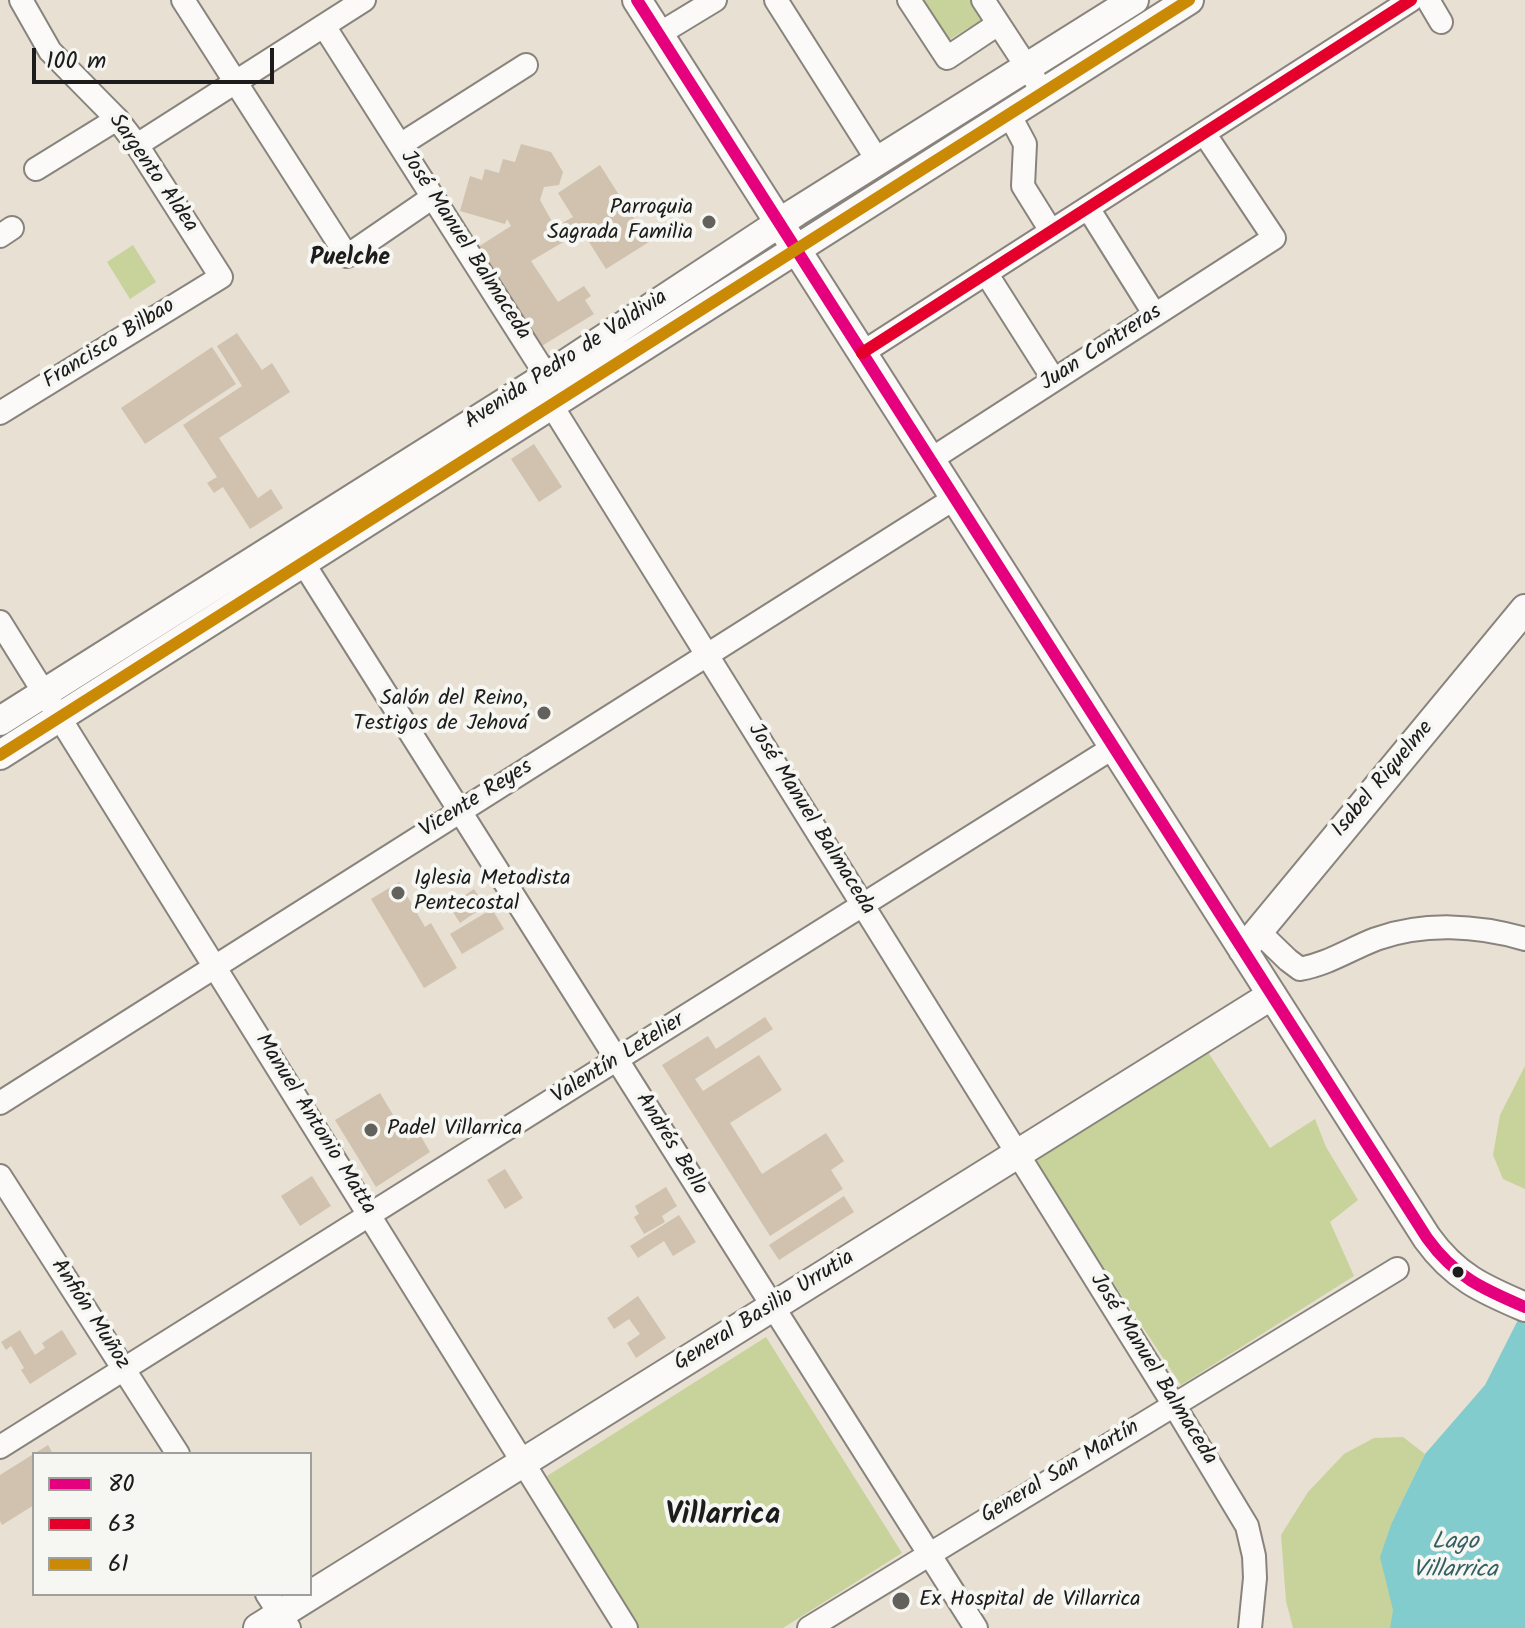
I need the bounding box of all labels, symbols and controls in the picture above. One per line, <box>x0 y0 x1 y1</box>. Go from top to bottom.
scale bar <box>36 32 278 82</box>
text: 100 m <box>46 42 106 81</box>
street label: Sargento Aldea <box>101 110 203 238</box>
street label: José Manuel Balmaceda <box>393 146 535 346</box>
place label: Parroquia Sagrada Familia <box>547 196 693 248</box>
marker: Parroquia Sagrada Familia <box>700 213 718 231</box>
district label: Puelche <box>310 246 390 274</box>
street label: Avenida Pedro de Valdivia <box>461 285 673 437</box>
street label: Francisco Bilbao <box>39 294 181 396</box>
street label: Juan Contreras <box>1036 300 1168 398</box>
place label: Salón del Reino, Testigos de Jehová <box>353 687 528 738</box>
marker: Salón del Reino, Testigos de Jehová <box>535 704 553 722</box>
street label: Isabel Riquelme <box>1328 716 1440 844</box>
street label: José Manuel Balmaceda <box>740 719 880 921</box>
street label: Vicente Reyes <box>416 755 538 845</box>
place label: Iglesia Metodista Pentecostal <box>414 867 570 918</box>
marker: Iglesia Metodista Pentecostal <box>389 884 407 902</box>
street label: Valentín Letelier <box>548 1009 690 1111</box>
street label: Manuel Antonio Matta <box>248 1030 380 1220</box>
street label: Andrés Bello <box>628 1089 712 1201</box>
place label: Padel Villarrica <box>387 1117 522 1143</box>
marker: Padel Villarrica <box>362 1121 380 1139</box>
street label: General Basilio Urrutia <box>670 1246 860 1378</box>
street label: Anfión Muñoz <box>43 1255 135 1375</box>
unlabelled marker <box>1450 1264 1466 1280</box>
street label: José Manuel Balmaceda <box>1082 1269 1222 1471</box>
street label: General San Martín <box>977 1415 1145 1531</box>
legend <box>32 1452 312 1596</box>
text: 80 <box>108 1465 134 1504</box>
district label: Villarrica <box>666 1500 780 1536</box>
text: 63 <box>108 1505 135 1544</box>
water label: Lago Villarrica <box>1412 1530 1498 1586</box>
text: 61 <box>108 1545 129 1584</box>
place label: Ex Hospital de Villarrica <box>919 1588 1141 1614</box>
marker: Ex Hospital de Villarrica <box>890 1590 912 1612</box>

